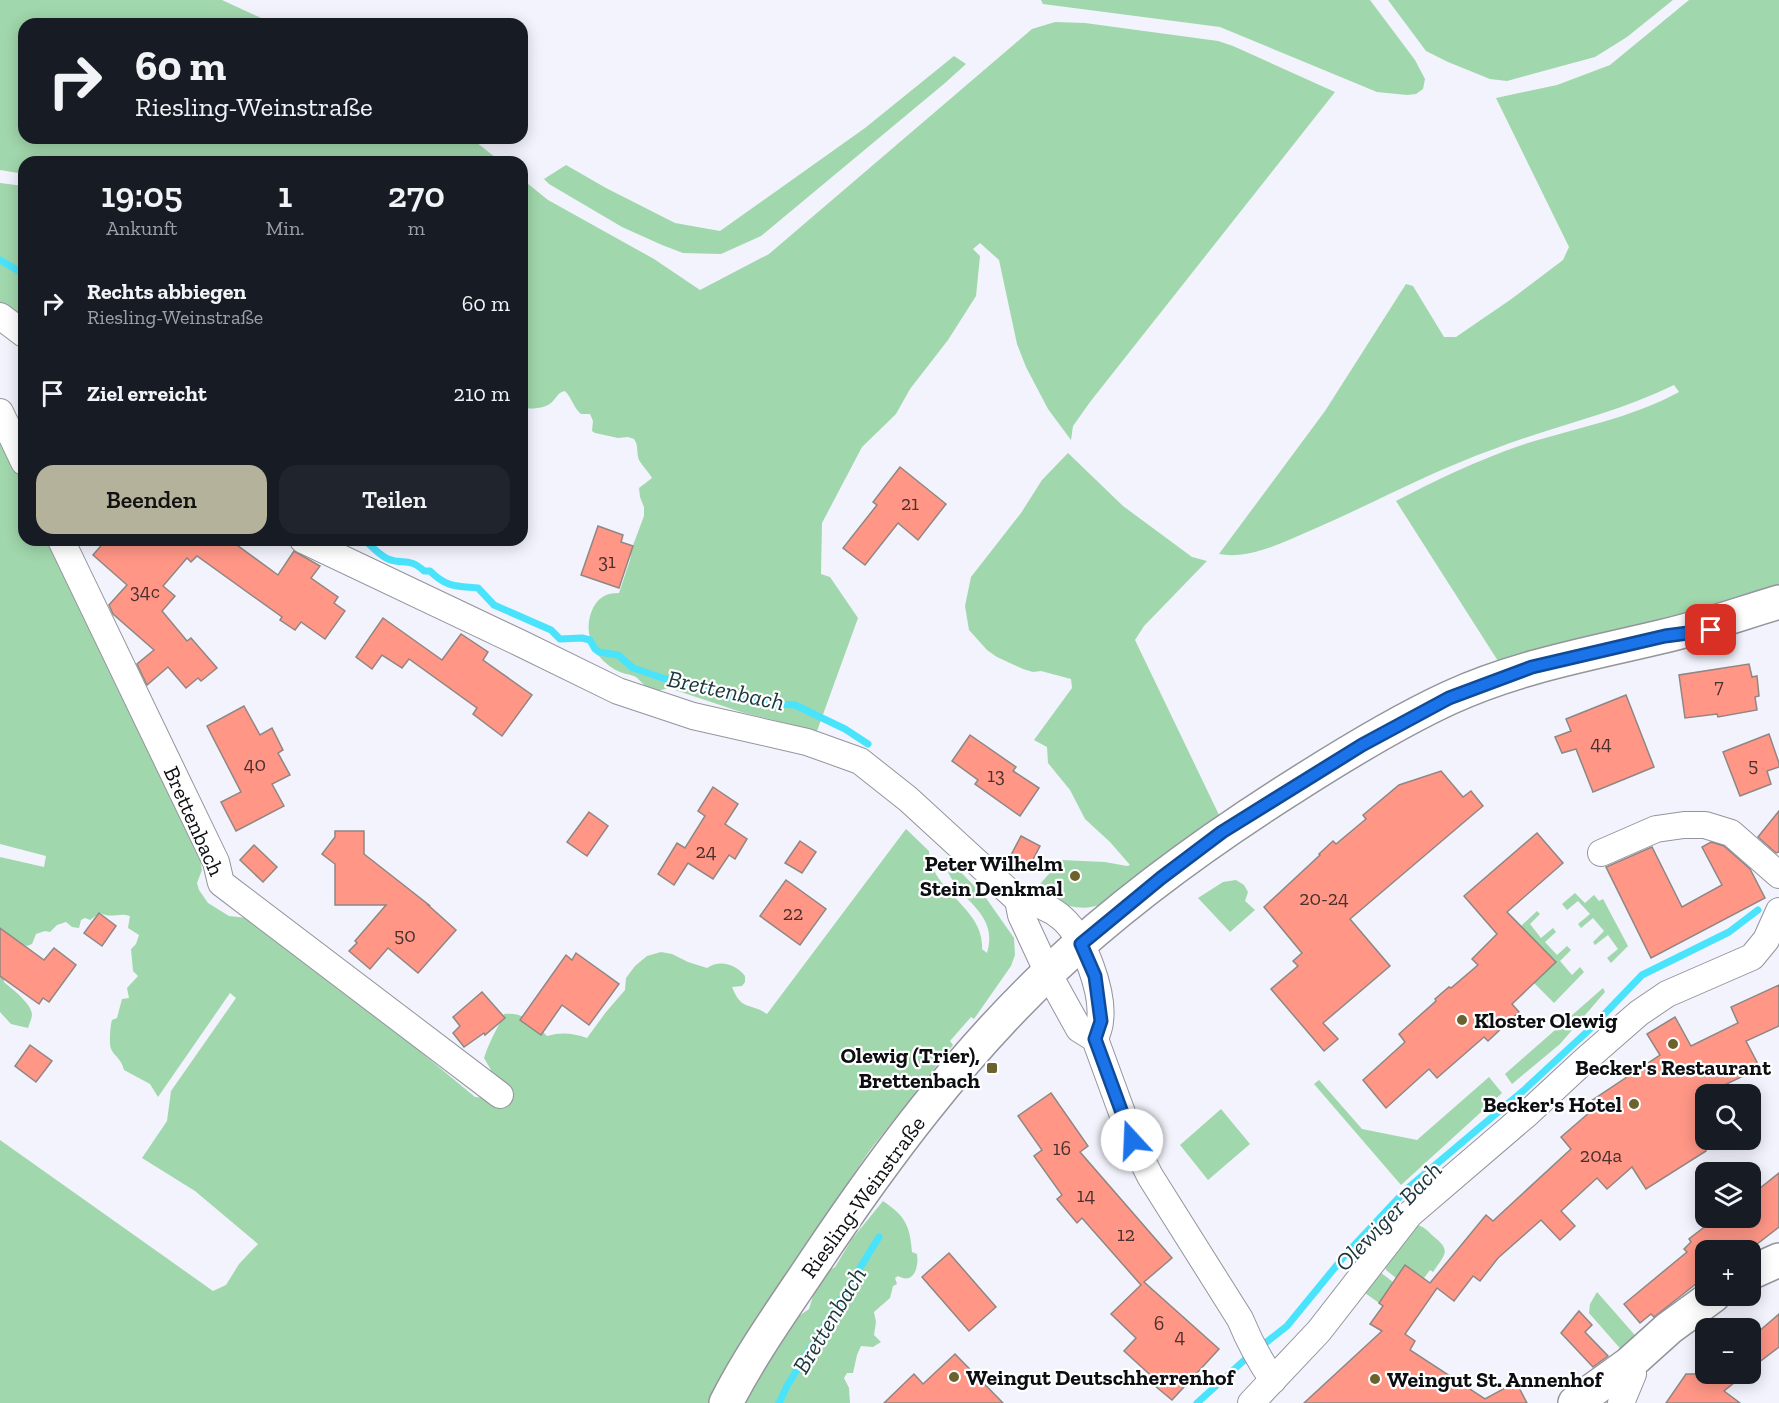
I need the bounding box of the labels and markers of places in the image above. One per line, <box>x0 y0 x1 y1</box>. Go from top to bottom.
pin <box>1685 604 1736 655</box>
place label: Peter Wilhelm Stein Denkmal <box>920 850 1064 902</box>
marker: Peter Wilhelm Stein Denkmal <box>1068 869 1082 883</box>
place label: Kloster Olewig <box>1474 1007 1618 1034</box>
marker: Kloster Olewig <box>1455 1013 1469 1027</box>
marker: Becker's Restaurant <box>1666 1037 1680 1051</box>
place label: Olewig (Trier), Brettenbach <box>840 1042 980 1094</box>
place label: Becker's Restaurant <box>1575 1054 1771 1081</box>
marker: Olewig (Trier), Brettenbach <box>985 1061 999 1075</box>
place label: Becker's Hotel <box>1483 1091 1622 1118</box>
marker: Becker's Hotel <box>1627 1097 1641 1111</box>
place label: Weingut Deutschherrenhof <box>966 1364 1237 1391</box>
place label: Weingut St. Annenhof <box>1387 1366 1605 1393</box>
marker: Weingut Deutschherrenhof <box>947 1370 961 1384</box>
marker: Weingut St. Annenhof <box>1368 1372 1382 1386</box>

